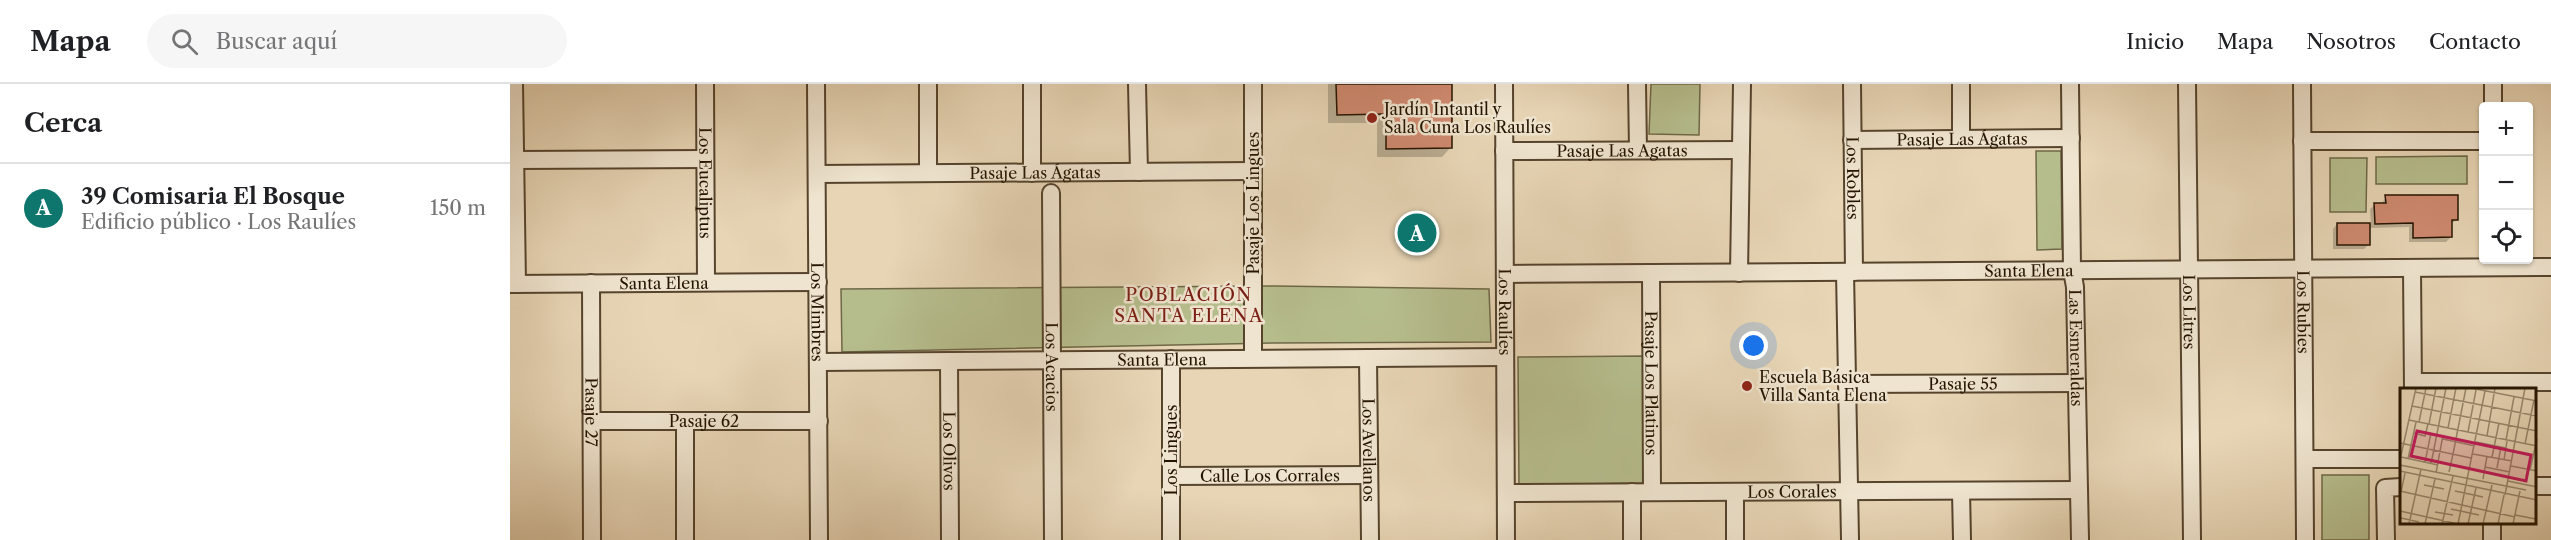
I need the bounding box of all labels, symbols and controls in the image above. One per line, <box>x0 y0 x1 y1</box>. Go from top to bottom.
search box <box>147 14 567 68</box>
text: Mapa <box>30 24 111 58</box>
icon: search <box>168 25 201 58</box>
text: Buscar aquí <box>216 28 337 55</box>
text: Inicio <box>2126 29 2184 54</box>
text: Mapa <box>2217 29 2273 54</box>
text: Nosotros <box>2306 29 2396 54</box>
text: Contacto <box>2429 29 2521 54</box>
place label: Jardín Intantil y Sala Cuna Los Raulíes <box>1381 99 1551 137</box>
map controls <box>2479 102 2533 264</box>
button: + <box>2479 102 2533 156</box>
text: Cerca <box>24 107 102 139</box>
marker: Jardín Intantil y Sala Cuna Los Raulíes <box>1365 111 1379 125</box>
street label: Los Eucaliptus <box>695 127 716 239</box>
street label: Pasaje Las Ágatas <box>1896 128 2028 150</box>
street label: Pasaje Los Lingues <box>1243 131 1263 275</box>
street label: Los Robles <box>1843 136 1863 220</box>
street label: Pasaje Las Agatas <box>1556 140 1688 161</box>
button: − <box>2479 156 2533 210</box>
street label: Pasaje Las Ágatas <box>969 162 1101 183</box>
text: 39 Comisaria El Bosque <box>81 183 345 210</box>
text: A <box>36 196 51 220</box>
text: 150 m <box>430 196 486 220</box>
text: Edificio público · Los Raulíes <box>81 210 356 234</box>
pin: A <box>1398 210 1436 256</box>
button: locate <box>2479 210 2533 264</box>
street label: Santa Elena <box>1984 260 2074 281</box>
street label: Los Mimbres <box>807 262 828 362</box>
street label: Los Raulíes <box>1495 268 1515 356</box>
street label: Los Rubíes <box>2293 270 2314 354</box>
street label: Santa Elena <box>619 273 709 293</box>
street label: Los Litres <box>2179 274 2200 350</box>
district label: POBLACIÓN SANTA ELENA <box>1114 283 1264 327</box>
street label: Las Esmeraldas <box>2065 289 2087 406</box>
street label: Pasaje Los Platinos <box>1641 311 1662 455</box>
street label: Los Acacios <box>1042 322 1062 412</box>
your location <box>1739 331 1768 360</box>
street label: Santa Elena <box>1117 349 1207 370</box>
place label: Escuela Básica Villa Santa Elena <box>1758 367 1887 405</box>
street label: Pasaje 55 <box>1928 373 1998 394</box>
street label: Pasaje 27 <box>581 377 602 447</box>
marker: Escuela Básica Villa Santa Elena <box>1740 379 1754 393</box>
inset map <box>2400 388 2536 525</box>
street label: Los Avellanos <box>1358 398 1380 502</box>
street label: Los Lingues <box>1161 404 1181 496</box>
street label: Pasaje 62 <box>669 411 739 431</box>
street label: Los Olivos <box>939 411 960 491</box>
street label: Calle Los Corrales <box>1200 465 1340 486</box>
street label: Los Corales <box>1747 481 1837 502</box>

